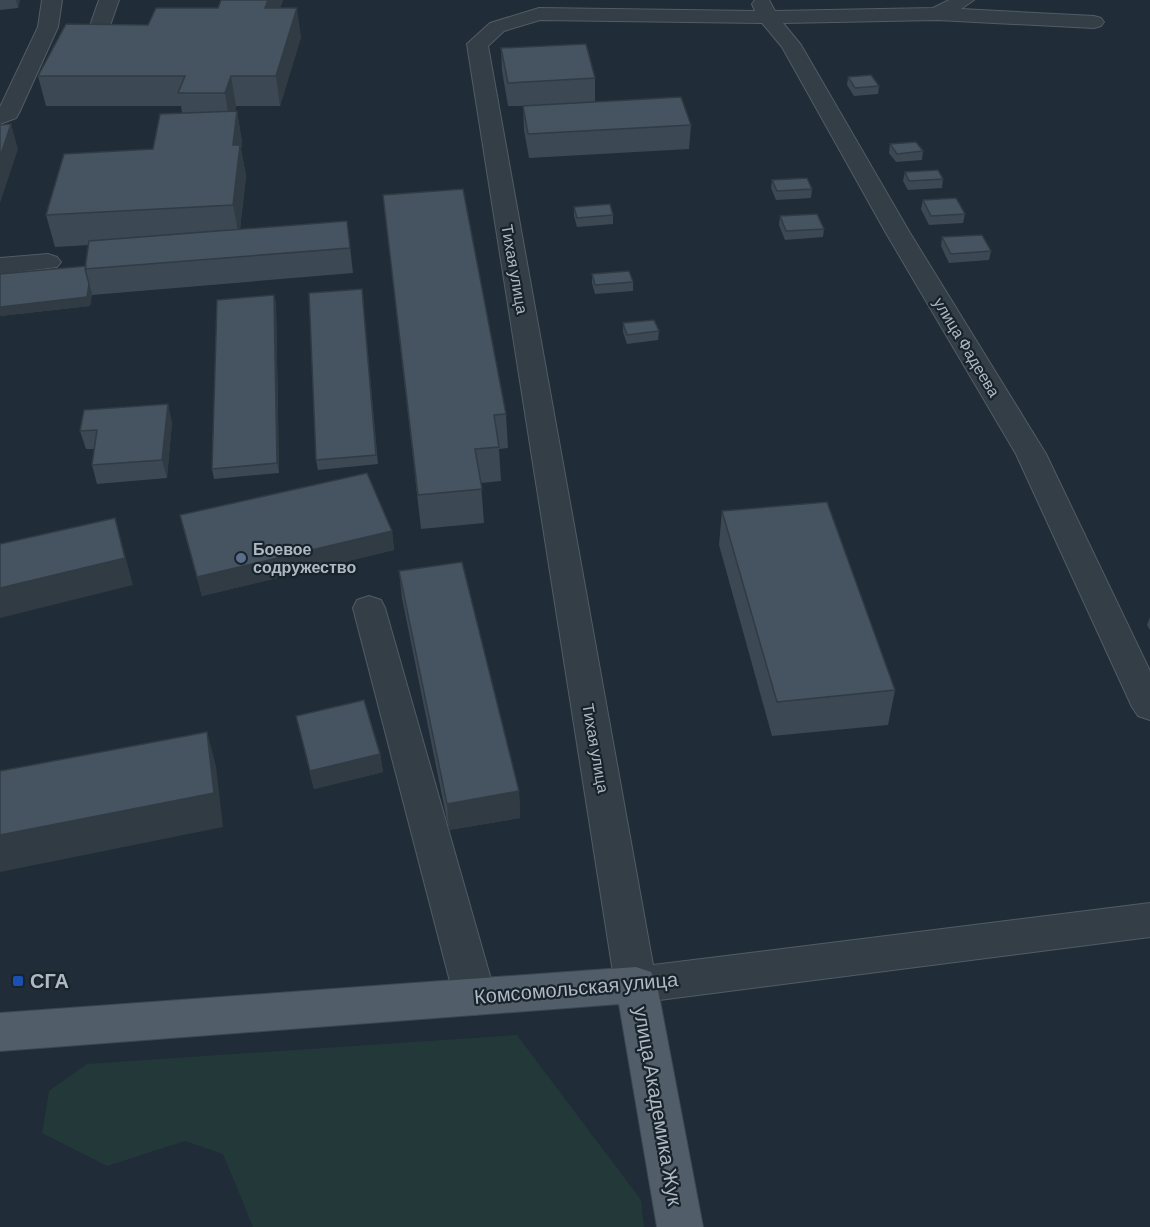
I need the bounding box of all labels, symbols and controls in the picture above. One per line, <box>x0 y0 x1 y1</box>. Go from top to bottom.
street label: Тихая улица <box>498 223 533 315</box>
street label: улица Фадеева <box>930 294 1005 400</box>
place label: Боевое содружество <box>253 539 356 576</box>
marker: Боевое содружество <box>234 551 248 565</box>
street label: Тихая улица <box>579 702 614 794</box>
street label: Комсомольская улица <box>473 966 680 1008</box>
place label: СГА <box>30 968 69 992</box>
marker: СГА <box>11 974 25 988</box>
street label: улица Академика Жук <box>630 1004 688 1207</box>

